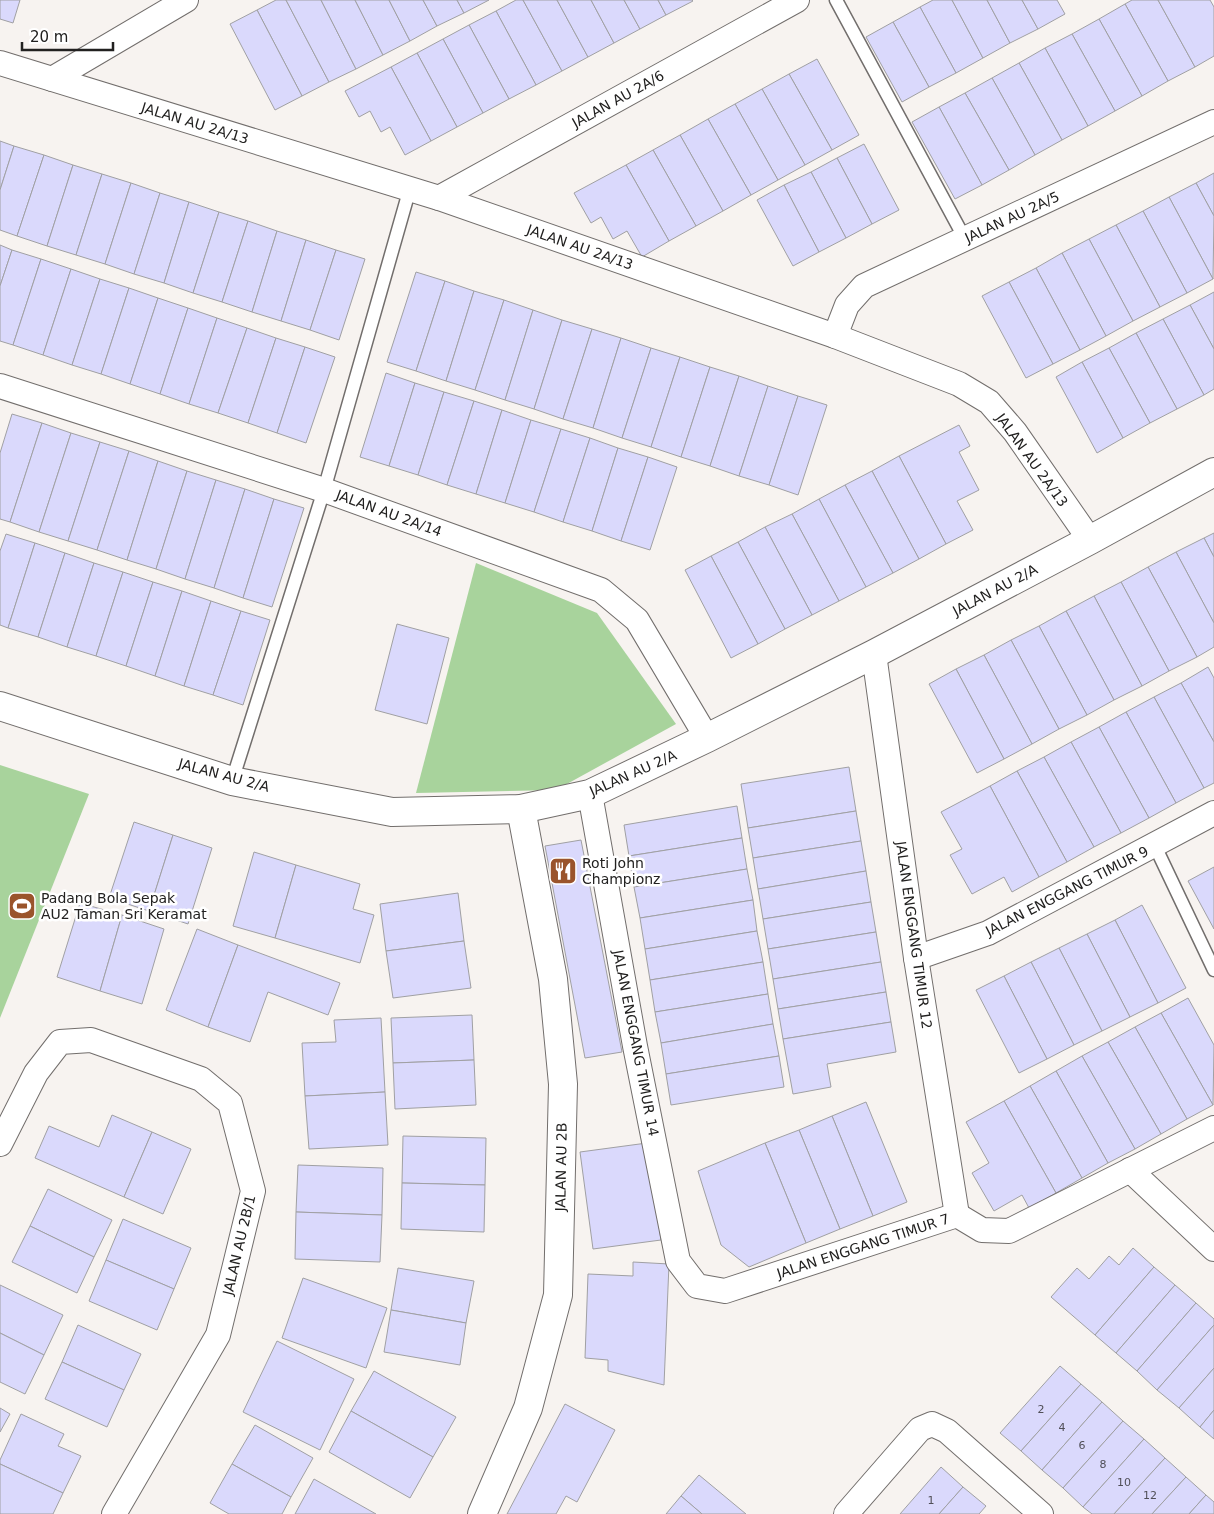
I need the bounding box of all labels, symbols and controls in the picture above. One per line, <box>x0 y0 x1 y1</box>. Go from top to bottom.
scale bar <box>22 20 114 52</box>
text: 20 m <box>30 28 68 46</box>
street label: JALAN AU 2A/6 <box>568 67 667 131</box>
street label: JALAN AU 2A/13 <box>138 99 251 147</box>
street label: JALAN AU 2A/5 <box>961 188 1062 246</box>
street label: JALAN AU 2A/13 <box>524 221 635 273</box>
street label: JALAN AU 2A/13 <box>992 409 1071 510</box>
street label: JALAN AU 2A/14 <box>333 486 444 540</box>
street label: JALAN AU 2/A <box>949 561 1040 619</box>
street label: JALAN AU 2/A <box>586 746 679 800</box>
street label: JALAN AU 2/A <box>176 755 272 795</box>
street label: JALAN ENGGANG TIMUR 12 <box>893 839 935 1030</box>
street label: JALAN ENGGANG TIMUR 9 <box>982 843 1151 940</box>
place label: Roti John Championz <box>582 855 660 887</box>
restaurant icon: Roti John Championz <box>548 856 578 886</box>
place label: Padang Bola Sepak AU2 Taman Sri Keramat <box>41 890 207 922</box>
sports icon: Padang Bola Sepak AU2 Taman Sri Keramat <box>7 891 37 921</box>
street label: JALAN ENGGANG TIMUR 14 <box>610 948 662 1138</box>
street label: JALAN AU 2B <box>552 1122 570 1213</box>
street label: JALAN AU 2B/1 <box>219 1193 258 1298</box>
street label: JALAN ENGGANG TIMUR 7 <box>774 1210 951 1282</box>
house number: 2 <box>1038 1403 1045 1416</box>
house number: 4 <box>1059 1421 1066 1434</box>
house number: 6 <box>1079 1439 1086 1452</box>
house number: 8 <box>1100 1458 1107 1471</box>
house number: 10 <box>1117 1476 1131 1489</box>
house number: 12 <box>1143 1489 1157 1502</box>
house number: 1 <box>928 1494 935 1507</box>

